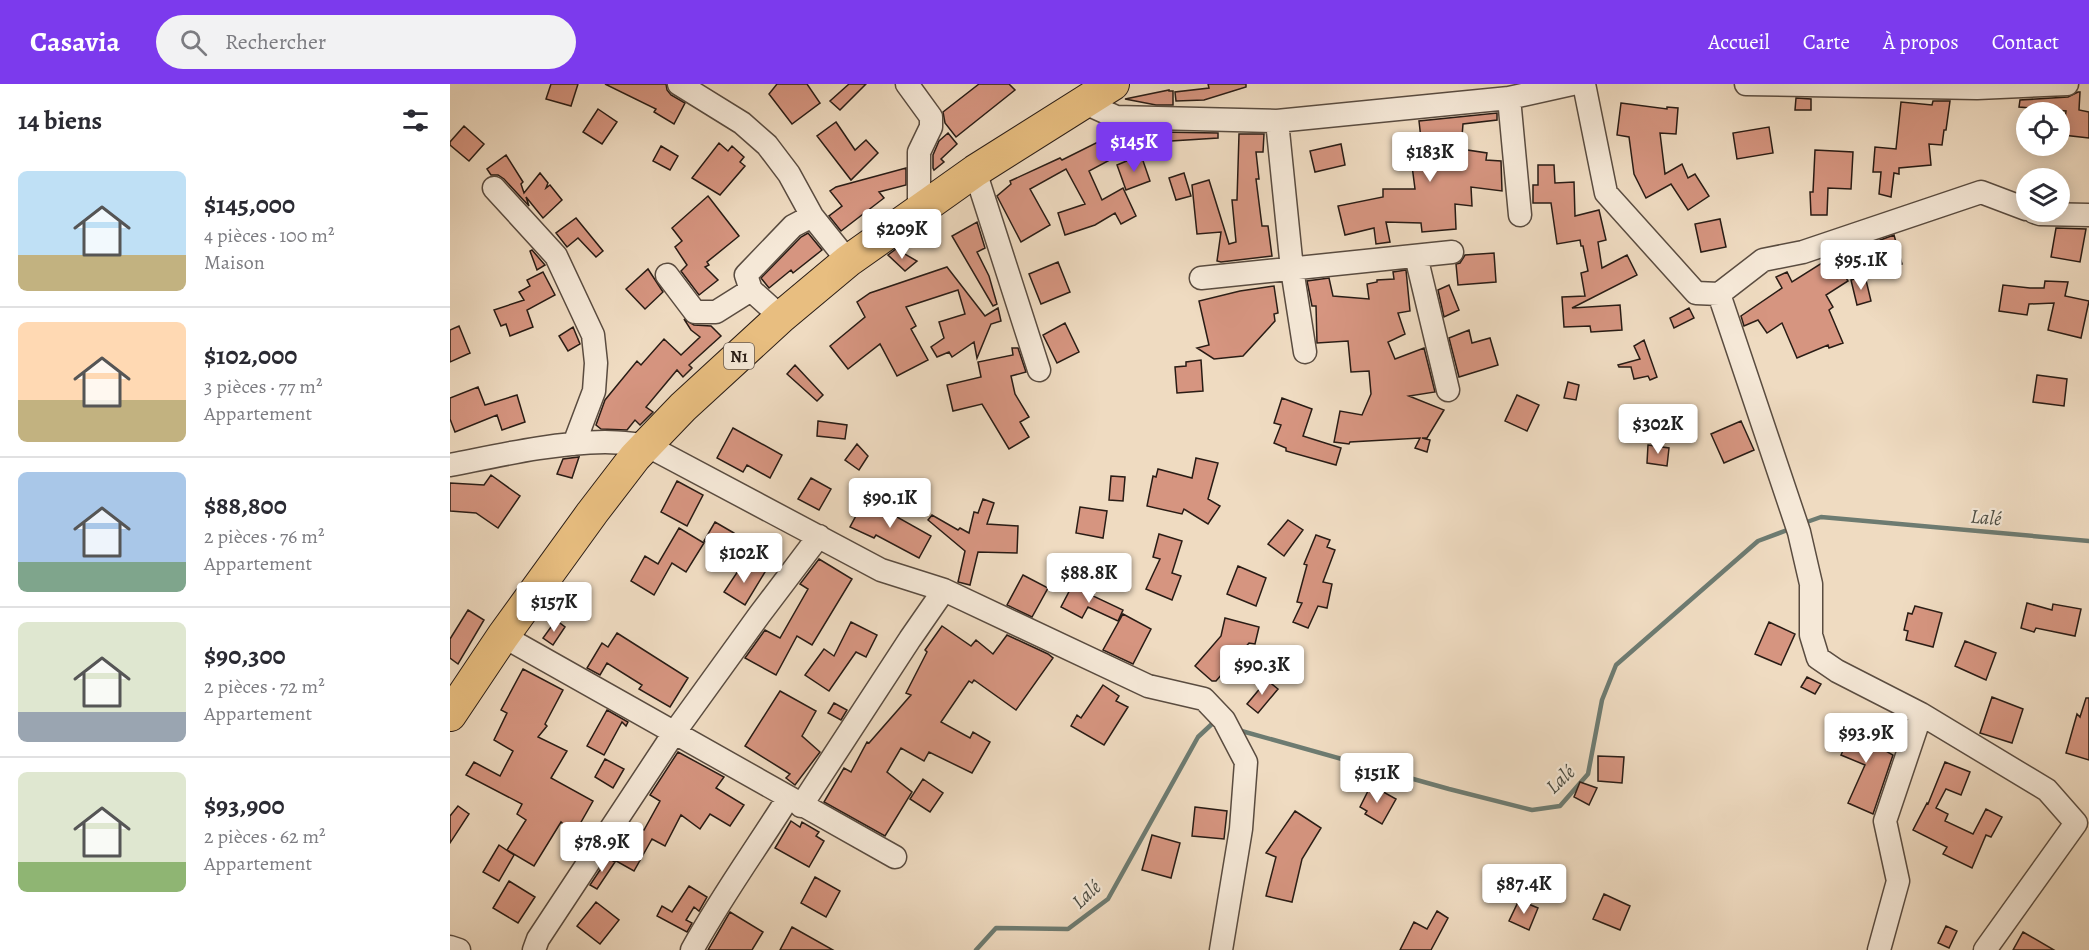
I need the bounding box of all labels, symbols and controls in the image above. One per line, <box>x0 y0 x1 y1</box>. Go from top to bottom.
search box <box>156 15 576 69</box>
text: Casavia <box>30 23 120 61</box>
icon: search <box>177 26 210 59</box>
text: Rechercher <box>225 27 326 57</box>
text: Accueil <box>1708 28 1770 56</box>
text: Carte <box>1803 28 1850 56</box>
text: À propos <box>1883 28 1959 56</box>
text: Contact <box>1992 28 2059 56</box>
map controls <box>2016 102 2070 222</box>
button: locate <box>2016 102 2070 156</box>
text: 14 biens <box>18 103 102 138</box>
icon: filters <box>399 104 432 137</box>
pin: $145K <box>1092 122 1176 173</box>
text: $145K <box>1110 128 1158 155</box>
pin: $183K <box>1388 132 1472 183</box>
text: $183K <box>1406 138 1454 165</box>
button: layers <box>2016 168 2070 222</box>
text: $145,000 <box>204 187 295 222</box>
icon: home <box>66 195 138 267</box>
pin: $209K <box>860 209 944 260</box>
text: $209K <box>876 215 928 242</box>
text: 4 pièces · 100 m² <box>204 222 335 249</box>
pin: $95.1K <box>1812 240 1910 291</box>
text: $95.1K <box>1835 246 1887 273</box>
text: Maison <box>204 249 265 276</box>
text: $102,000 <box>204 338 297 373</box>
road number: N1 <box>724 343 754 369</box>
icon: home <box>66 346 138 418</box>
text: 3 pièces · 77 m² <box>204 373 322 400</box>
text: Appartement <box>204 400 312 427</box>
pin: $302K <box>1616 404 1700 455</box>
text: $302K <box>1633 410 1683 437</box>
pin: $90.1K <box>841 478 939 529</box>
text: $90.1K <box>863 484 917 511</box>
text: $88,800 <box>204 488 287 523</box>
icon: home <box>66 496 138 568</box>
water label: Lalé <box>1969 503 2003 532</box>
text: 2 pièces · 76 m² <box>204 523 325 550</box>
pin: $102K <box>702 533 786 584</box>
text: $102K <box>719 539 769 566</box>
text: Appartement <box>204 550 312 577</box>
pin: $88.8K <box>1040 553 1138 604</box>
text: $88.8K <box>1061 559 1117 586</box>
pin: $157K <box>512 582 596 633</box>
text: $157K <box>531 588 577 615</box>
text: $90,300 <box>204 638 286 673</box>
pin: $90.3K <box>1213 645 1311 696</box>
icon: home <box>66 646 138 718</box>
text: $90.3K <box>1234 651 1290 678</box>
text: 2 pièces · 72 m² <box>204 673 325 700</box>
text: Appartement <box>204 700 312 727</box>
pin: $93.9K <box>1817 713 1915 764</box>
text: $93.9K <box>1838 719 1894 746</box>
pin: $151K <box>1335 753 1419 804</box>
water label: Lalé <box>1540 758 1582 800</box>
text: $151K <box>1354 759 1400 786</box>
text: $93,900 <box>204 788 285 823</box>
icon: home <box>66 796 138 868</box>
pin: $78.9K <box>553 822 651 873</box>
text: 2 pièces · 62 m² <box>204 823 326 850</box>
text: $78.9K <box>574 828 630 855</box>
text: Appartement <box>204 850 312 877</box>
pin: $87.4K <box>1475 864 1573 915</box>
text: $87.4K <box>1496 870 1552 897</box>
water label: Lalé <box>1066 873 1108 915</box>

